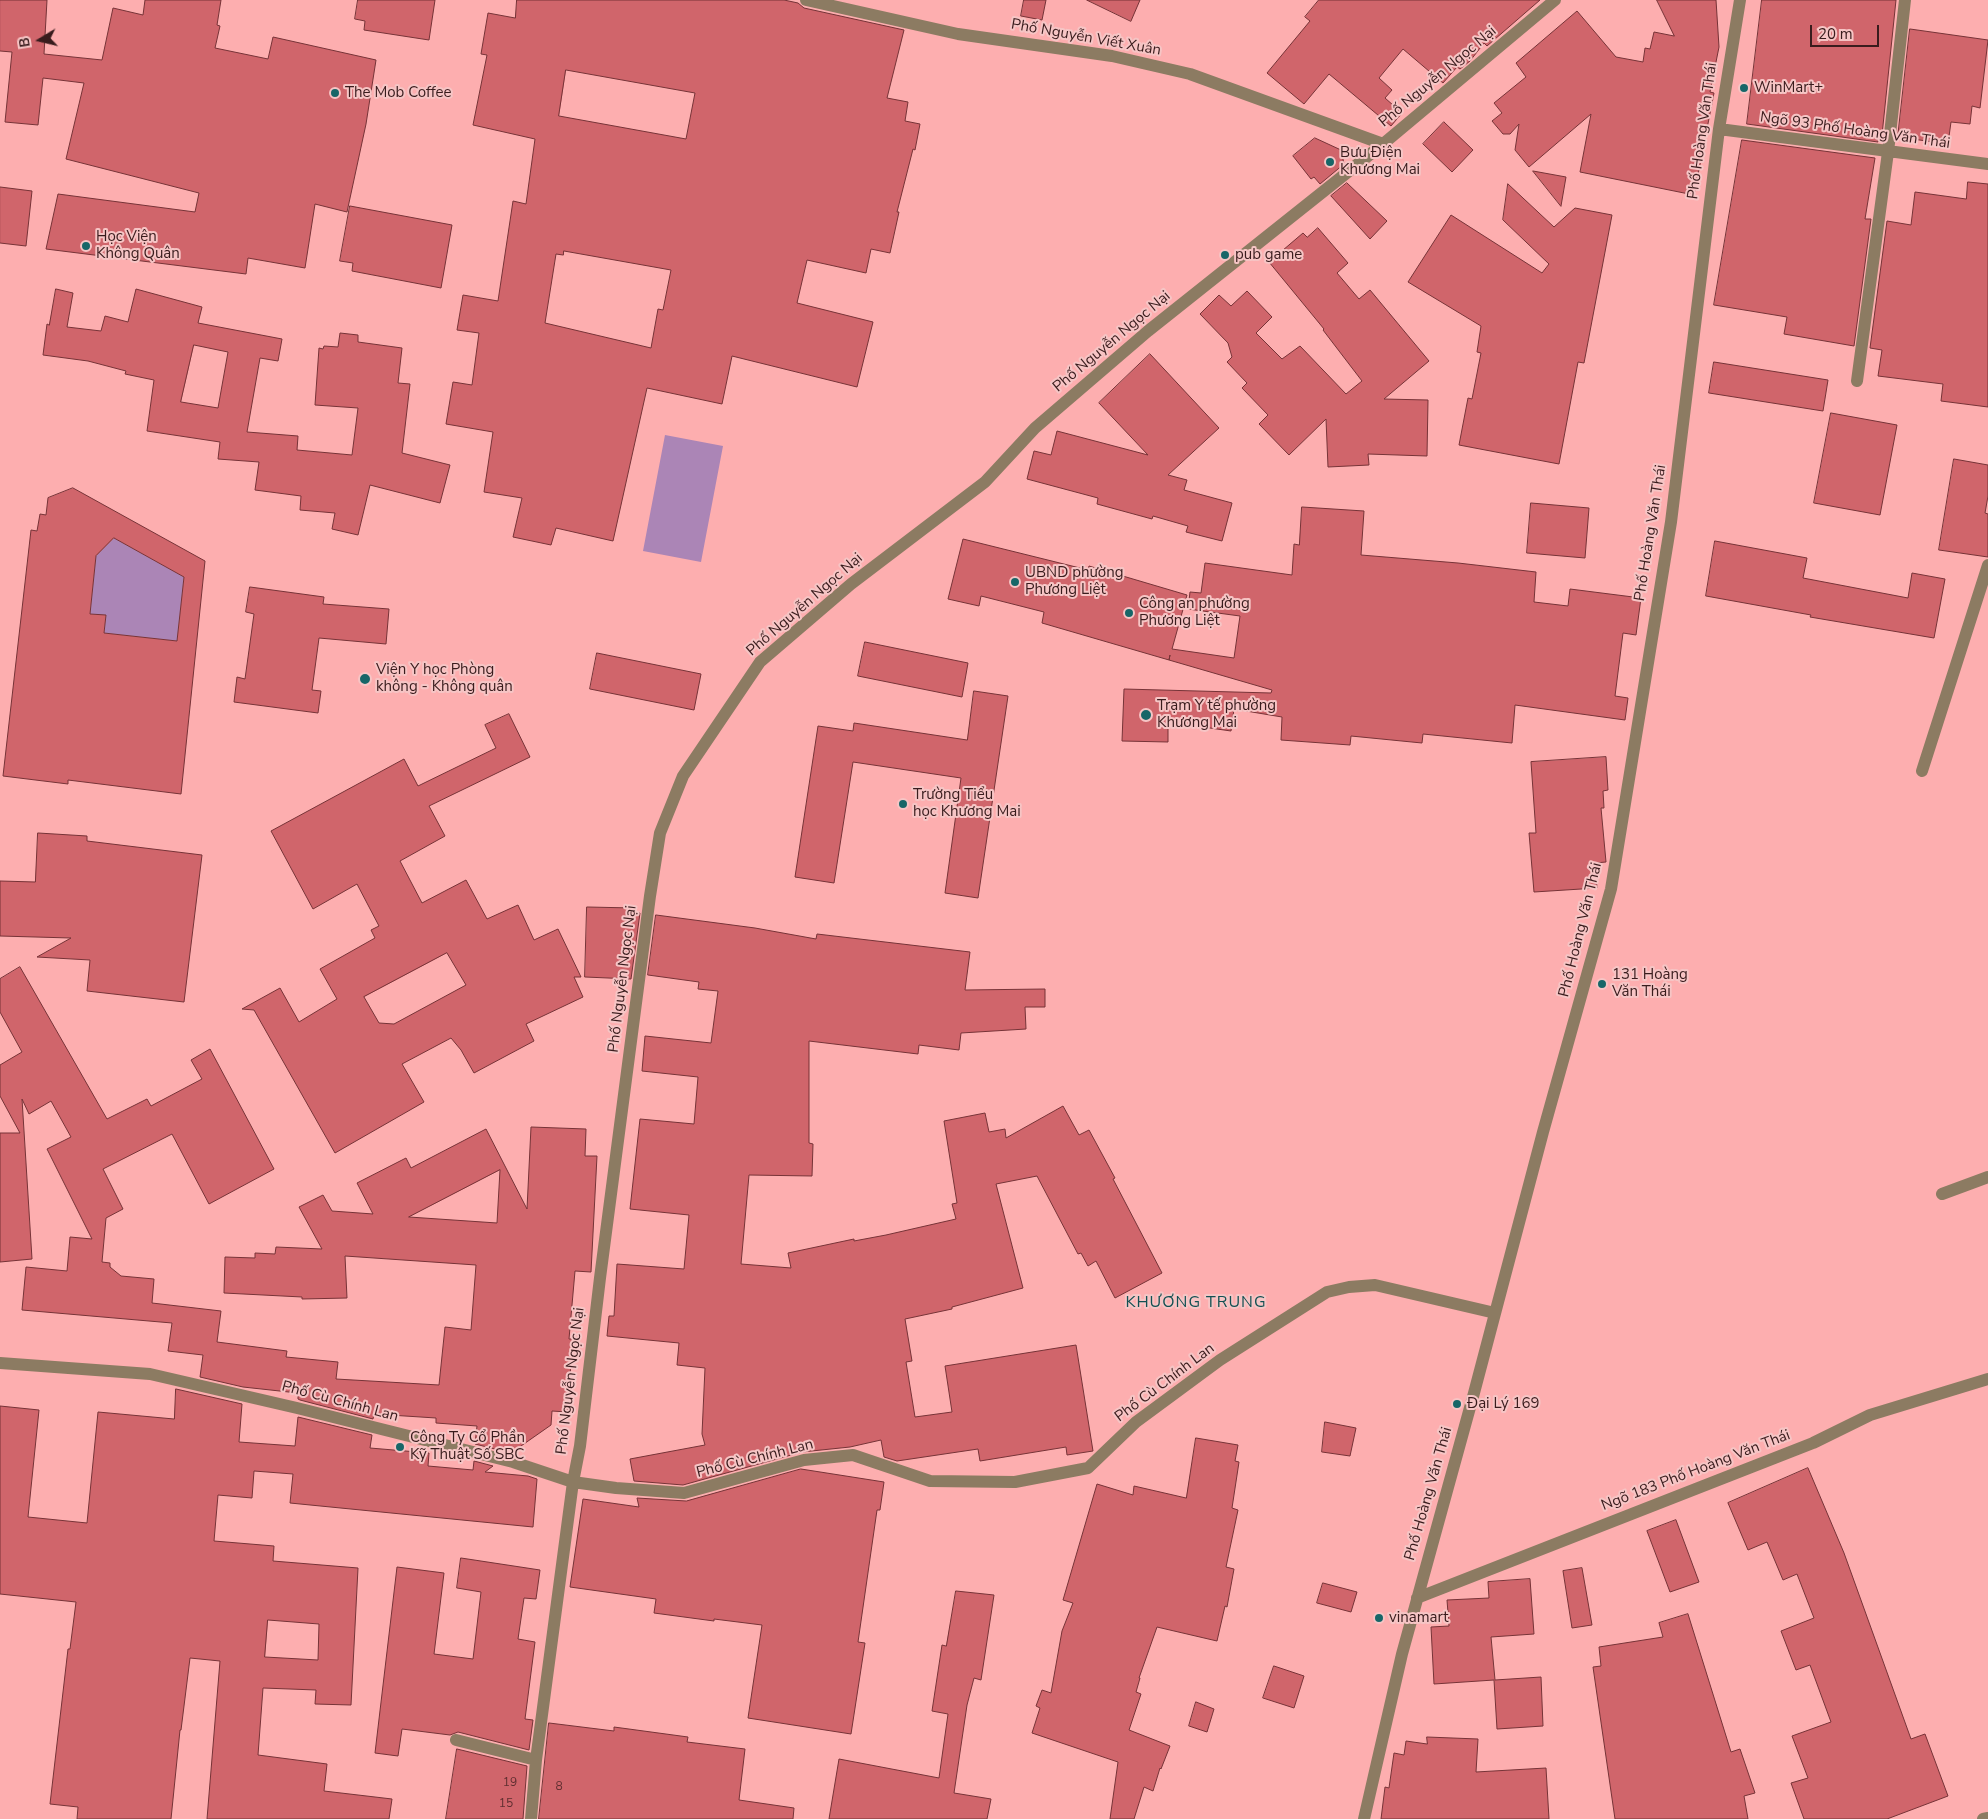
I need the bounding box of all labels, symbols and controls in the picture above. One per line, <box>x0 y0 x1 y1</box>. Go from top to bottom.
north arrow <box>15 15 65 65</box>
scale bar <box>1813 15 1882 47</box>
street label: Phố Nguyễn Viết Xuân <box>1010 16 1162 60</box>
street label: Phố Nguyễn Ngọc Nại <box>1376 23 1500 131</box>
text: 20 m <box>1818 24 1853 44</box>
text: B <box>15 36 35 49</box>
street label: Phố Hoàng Văn Thái <box>1684 61 1722 201</box>
place label: WinMart+ <box>1754 79 1823 97</box>
marker: WinMart+ <box>1738 82 1750 94</box>
place label: The Mob Coffee <box>345 84 451 102</box>
marker: The Mob Coffee <box>329 87 341 99</box>
street label: Ngõ 93 Phố Hoàng Văn Thái <box>1759 109 1951 153</box>
place label: Bưu Điện Khương Mai <box>1340 144 1420 179</box>
marker: Bưu Điện Khương Mai <box>1324 156 1336 168</box>
place label: Học Viện Không Quân <box>96 228 180 263</box>
marker: Học Viện Không Quân <box>80 240 92 252</box>
place label: pub game <box>1235 246 1302 264</box>
marker: pub game <box>1219 249 1231 261</box>
street label: Phố Nguyễn Ngọc Nại <box>1050 288 1174 396</box>
street label: Phố Hoàng Văn Thái <box>1631 464 1671 602</box>
street label: Phố Nguyễn Ngọc Nại <box>743 550 867 660</box>
place label: UBND phường Phương Liệt <box>1025 564 1123 599</box>
marker: UBND phường Phương Liệt <box>1009 576 1021 588</box>
place label: Công an phường Phương Liệt <box>1139 595 1250 630</box>
marker: Công an phường Phương Liệt <box>1123 607 1135 619</box>
place label: Viện Y học Phòng không - Không quân <box>376 661 513 696</box>
marker: Viện Y học Phòng không - Không quân <box>358 672 372 686</box>
place label: Trạm Y tế phường Khương Mai <box>1157 697 1276 732</box>
marker: Trạm Y tế phường Khương Mai <box>1139 708 1153 722</box>
place label: Trường Tiểu học Khương Mai <box>913 786 1021 821</box>
marker: Trường Tiểu học Khương Mai <box>897 798 909 810</box>
street label: Phố Hoàng Văn Thái <box>1556 861 1606 999</box>
street label: Phố Nguyễn Ngọc Nại <box>605 904 641 1054</box>
place label: 131 Hoàng Văn Thái <box>1612 966 1688 1001</box>
marker: 131 Hoàng Văn Thái <box>1596 978 1608 990</box>
district label: KHƯƠNG TRUNG <box>1124 1293 1268 1313</box>
street label: Phố Nguyễn Ngọc Nại <box>553 1306 589 1456</box>
street label: Phố Cù Chính Lan <box>1112 1340 1218 1426</box>
street label: Phố Cù Chính Lan <box>280 1378 400 1426</box>
place label: Đại Lý 169 <box>1467 1395 1539 1413</box>
marker: Đại Lý 169 <box>1451 1398 1463 1410</box>
street label: Phố Hoàng Văn Thái <box>1401 1425 1457 1563</box>
street label: Ngõ 183 Phố Hoàng Văn Thái <box>1599 1427 1793 1515</box>
place label: Công Ty Cổ Phần Kỹ Thuật Số SBC <box>410 1429 525 1464</box>
street label: Phố Cù Chính Lan <box>695 1436 815 1482</box>
marker: Công Ty Cổ Phần Kỹ Thuật Số SBC <box>394 1441 406 1453</box>
place label: vinamart <box>1389 1609 1448 1627</box>
marker: vinamart <box>1373 1612 1385 1624</box>
house number: 19 <box>503 1776 517 1790</box>
house number: 8 <box>555 1780 563 1794</box>
house number: 15 <box>499 1797 513 1811</box>

